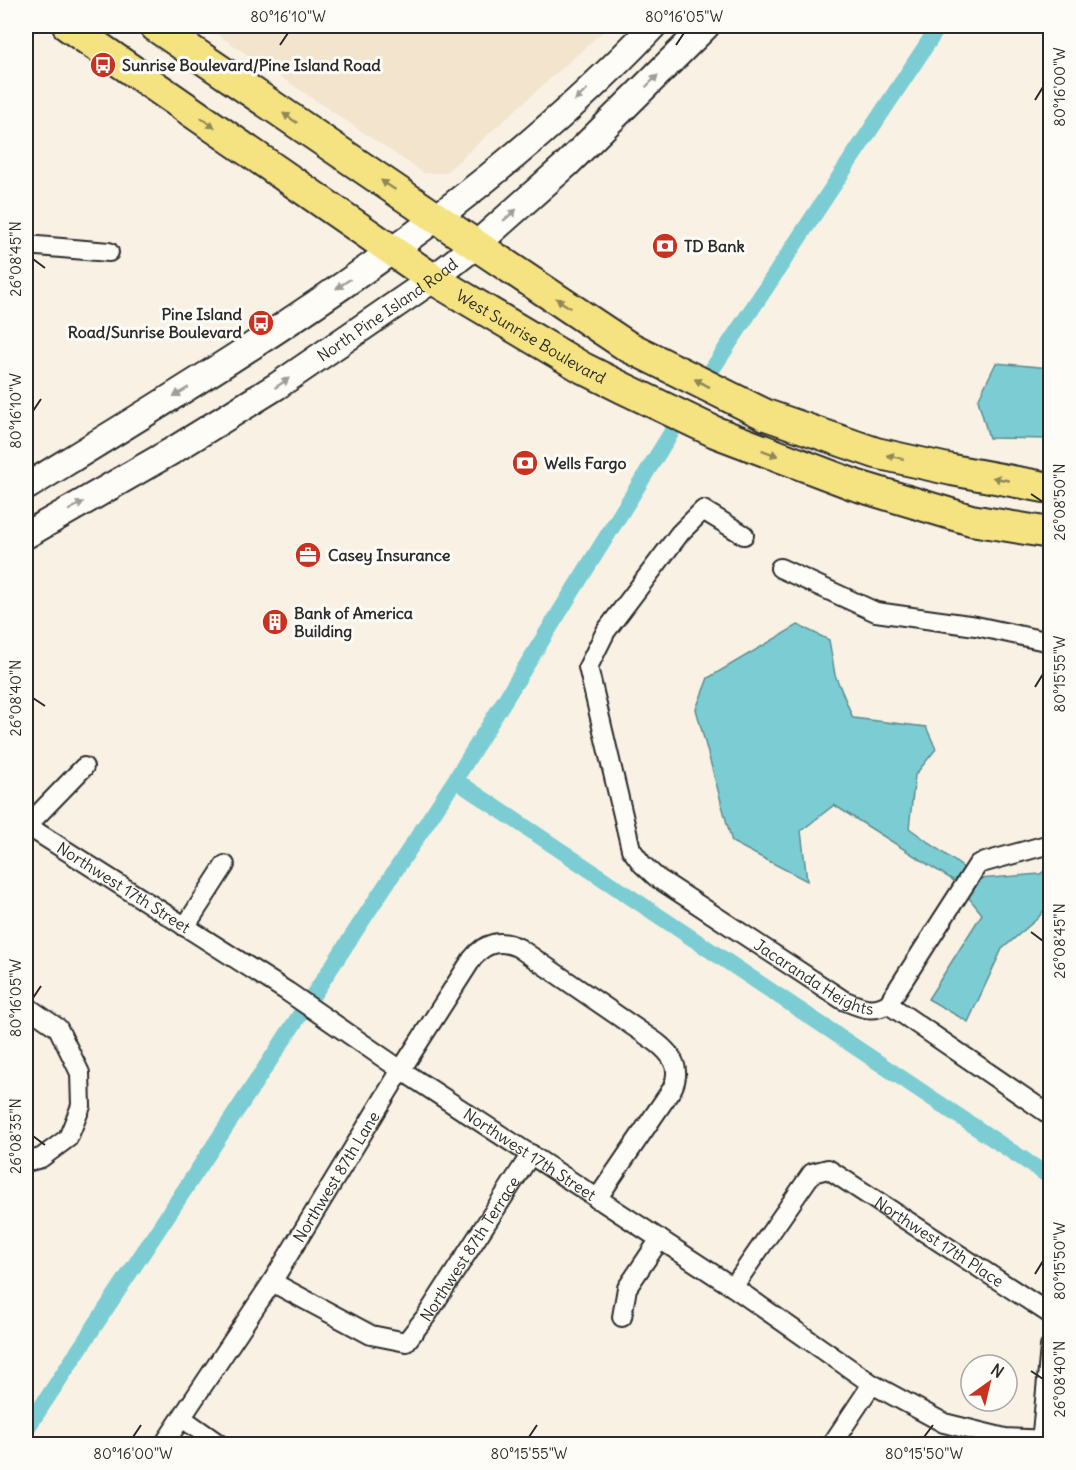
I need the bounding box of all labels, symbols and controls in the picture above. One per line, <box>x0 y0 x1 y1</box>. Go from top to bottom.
text: 80°16'10"W <box>250 7 326 26</box>
text: 80°16'05"W <box>645 7 723 26</box>
text: 80°16'00"W <box>1050 47 1069 127</box>
bus stop icon: Sunrise Boulevard/Pine Island Road <box>88 50 118 80</box>
place label: Sunrise Boulevard/Pine Island Road <box>122 55 381 75</box>
one-way arrow <box>644 74 659 88</box>
one-way arrow <box>574 88 588 102</box>
one-way arrow <box>283 112 299 124</box>
one-way arrow <box>199 117 215 129</box>
one-way arrow <box>380 179 396 191</box>
one-way arrow <box>502 209 517 222</box>
text: 26°08'45"N <box>6 221 25 297</box>
bank icon: TD Bank <box>650 231 680 261</box>
place label: TD Bank <box>684 236 745 256</box>
street label: North Pine Island Road <box>313 254 461 366</box>
one-way arrow <box>335 278 351 289</box>
street label: West Sunrise Boulevard <box>453 285 609 388</box>
one-way arrow <box>556 297 572 309</box>
place label: Pine Island Road/Sunrise Boulevard <box>68 304 243 342</box>
bus stop icon: Pine Island Road/Sunrise Boulevard <box>246 308 276 338</box>
text: 80°16'10"W <box>6 373 25 449</box>
one-way arrow <box>274 377 291 388</box>
one-way arrow <box>694 378 711 388</box>
one-way arrow <box>173 386 189 397</box>
bank icon: Wells Fargo <box>510 448 540 478</box>
one-way arrow <box>761 448 779 458</box>
one-way arrow <box>886 451 904 461</box>
place label: Wells Fargo <box>544 453 627 474</box>
text: 26°08'50"N <box>1050 463 1069 541</box>
one-way arrow <box>992 474 1011 483</box>
one-way arrow <box>68 501 85 511</box>
office icon: Casey Insurance <box>293 540 323 570</box>
place label: Casey Insurance <box>328 545 451 566</box>
place label: Bank of America Building <box>294 603 413 642</box>
building icon: Bank of America Building <box>260 607 290 637</box>
text: 80°15'55"W <box>1050 635 1069 712</box>
text: 26°08'40"N <box>6 660 25 736</box>
street label: Northwest 17th Street <box>53 838 195 938</box>
text: 26°08'45"N <box>1050 903 1069 979</box>
street label: Jacaranda Heights <box>751 934 874 1019</box>
text: 80°16'05"W <box>6 959 25 1037</box>
text: 26°08'35"N <box>6 1098 25 1174</box>
street label: Northwest 17th Street <box>460 1104 600 1205</box>
street label: Northwest 87th Lane <box>289 1107 384 1246</box>
street label: Northwest 87th Terrace <box>416 1173 524 1325</box>
street label: Northwest 17th Place <box>871 1192 1008 1291</box>
text: 80°15'50"W <box>1050 1222 1069 1300</box>
text: 26°08'40"N <box>1050 1341 1069 1417</box>
north arrow <box>959 1353 1019 1413</box>
text: N <box>987 1359 1008 1382</box>
text: 80°16'00"W <box>93 1444 173 1463</box>
text: 80°15'55"W <box>491 1444 568 1463</box>
text: 80°15'50"W <box>885 1444 963 1463</box>

